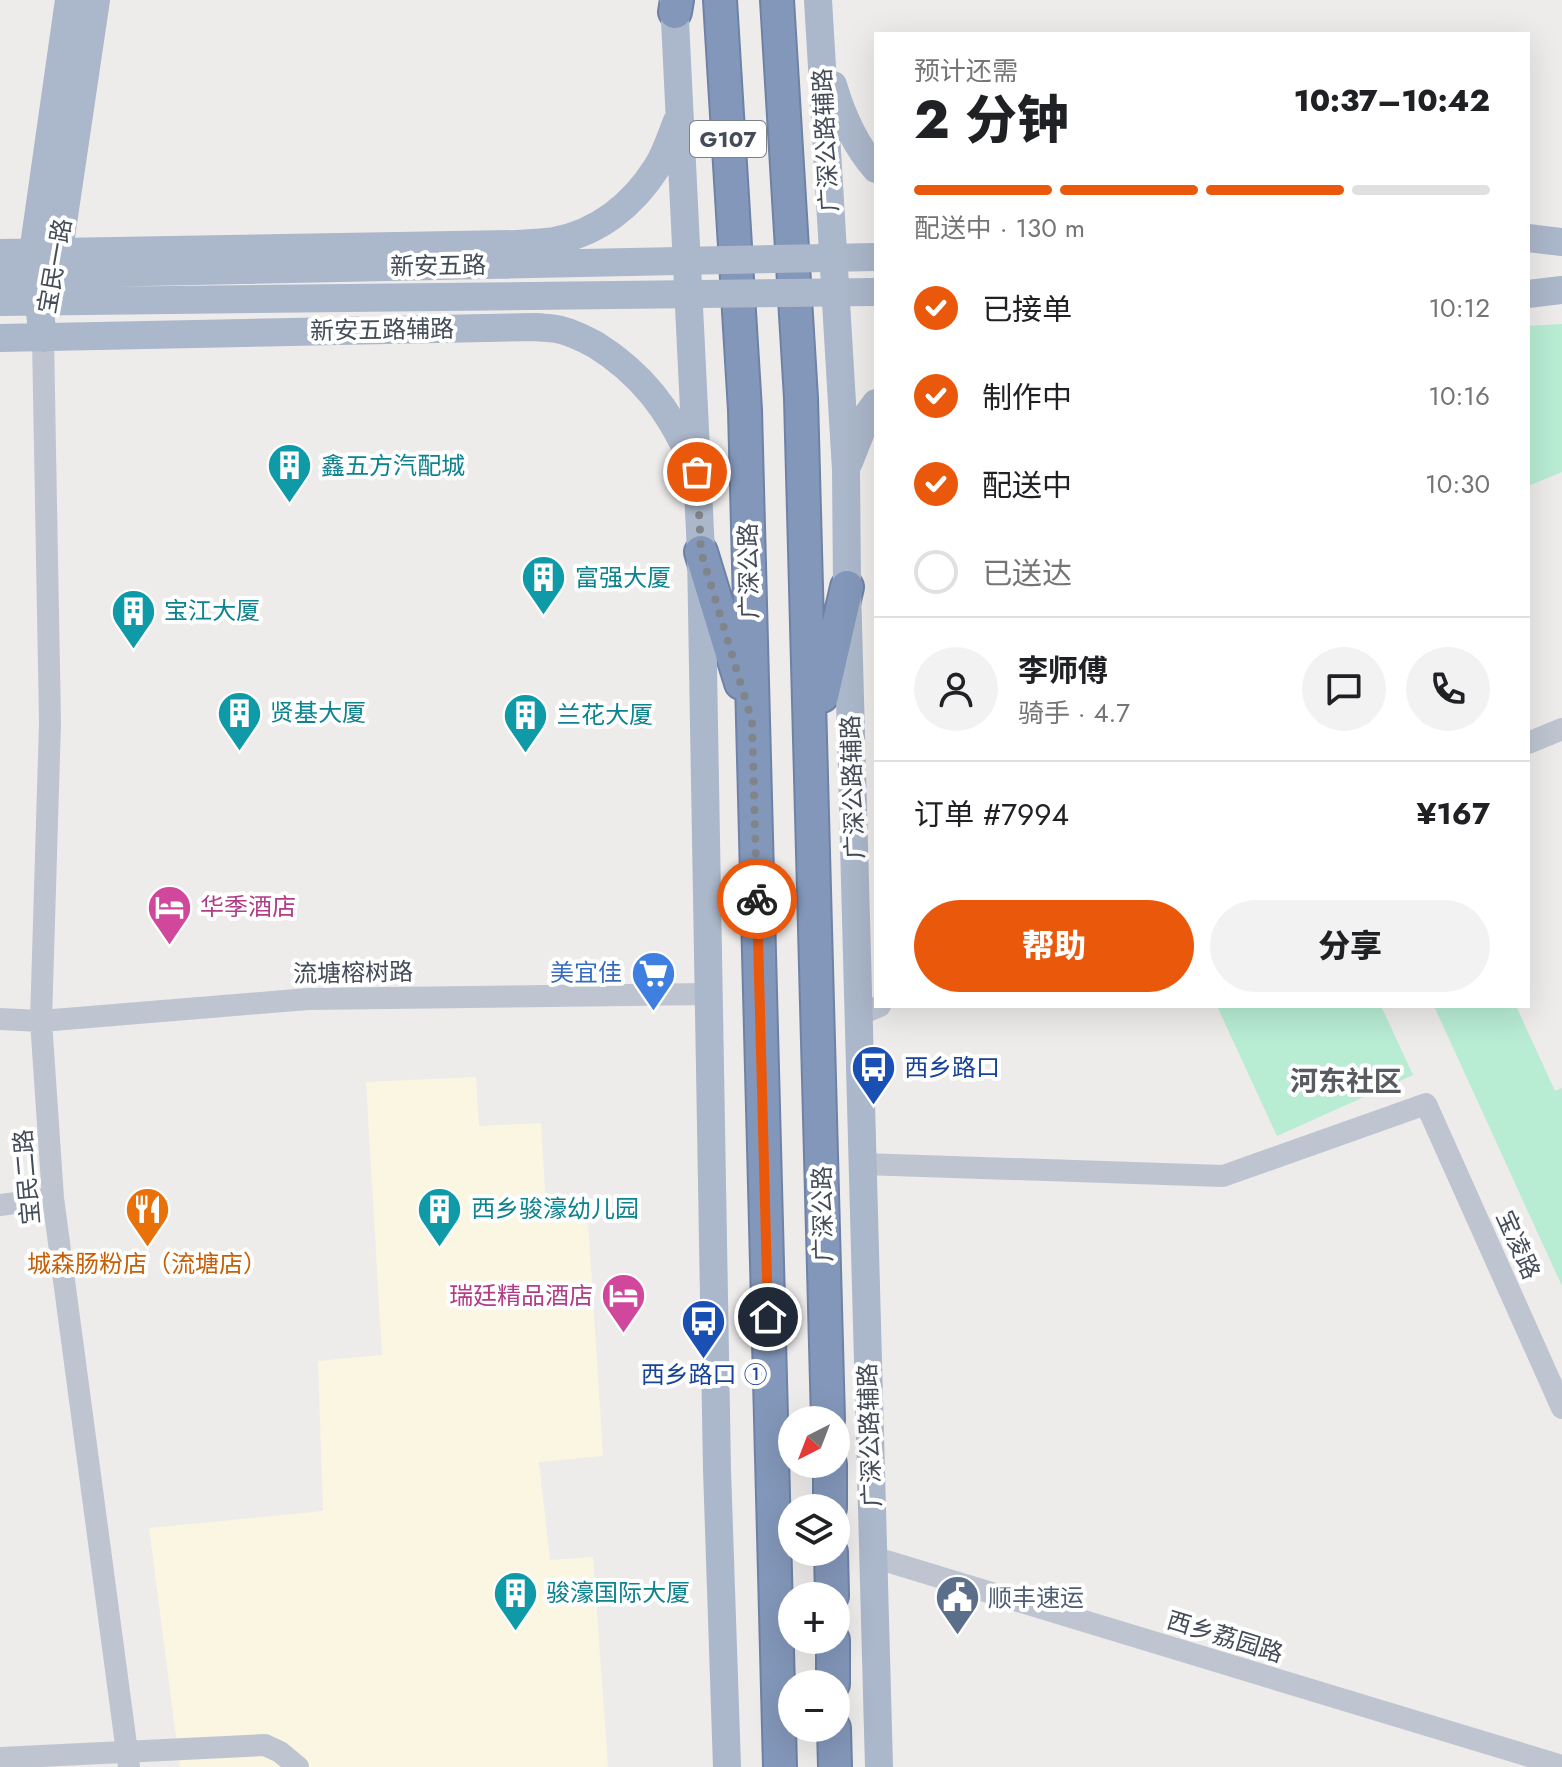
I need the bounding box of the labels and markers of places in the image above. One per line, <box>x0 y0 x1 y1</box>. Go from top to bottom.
pin <box>663 438 731 506</box>
building icon: 鑫五方汽配城 <box>266 442 314 505</box>
place label: 鑫五方汽配城 <box>321 448 465 483</box>
building icon: 富强大厦 <box>520 554 568 617</box>
place label: 富强大厦 <box>575 560 671 595</box>
building icon: 宝江大厦 <box>109 587 157 650</box>
place label: 宝江大厦 <box>164 593 260 628</box>
building icon: 贤基大厦 <box>215 689 263 752</box>
building icon: 兰花大厦 <box>502 691 550 754</box>
place label: 贤基大厦 <box>270 695 366 730</box>
place label: 兰花大厦 <box>557 697 653 732</box>
hotel icon: 华季酒店 <box>145 883 193 946</box>
place label: 华季酒店 <box>200 889 296 924</box>
supermarket icon: 美宜佳 <box>629 949 677 1012</box>
place label: 美宜佳 <box>550 955 622 990</box>
bus stop icon: 西乡路口 <box>849 1044 897 1107</box>
place label: 西乡路口 <box>904 1050 1000 1085</box>
building icon: 西乡骏濠幼儿园 <box>416 1185 464 1248</box>
restaurant icon: 城森肠粉店（流塘店） <box>123 1186 171 1249</box>
place label: 西乡骏濠幼儿园 <box>471 1191 639 1226</box>
place label: 城森肠粉店（流塘店） <box>27 1246 267 1281</box>
hotel icon: 瑞廷精品酒店 <box>600 1272 648 1335</box>
place label: 瑞廷精品酒店 <box>449 1278 593 1313</box>
pin <box>734 1283 802 1351</box>
bus stop icon: 西乡路口 ① <box>680 1297 728 1360</box>
place label: 西乡路口 ① <box>640 1357 768 1392</box>
building icon: 骏濠国际大厦 <box>491 1569 539 1632</box>
public building icon: 顺丰速运 <box>933 1574 981 1637</box>
place label: 骏濠国际大厦 <box>546 1575 690 1610</box>
place label: 顺丰速运 <box>988 1580 1084 1615</box>

